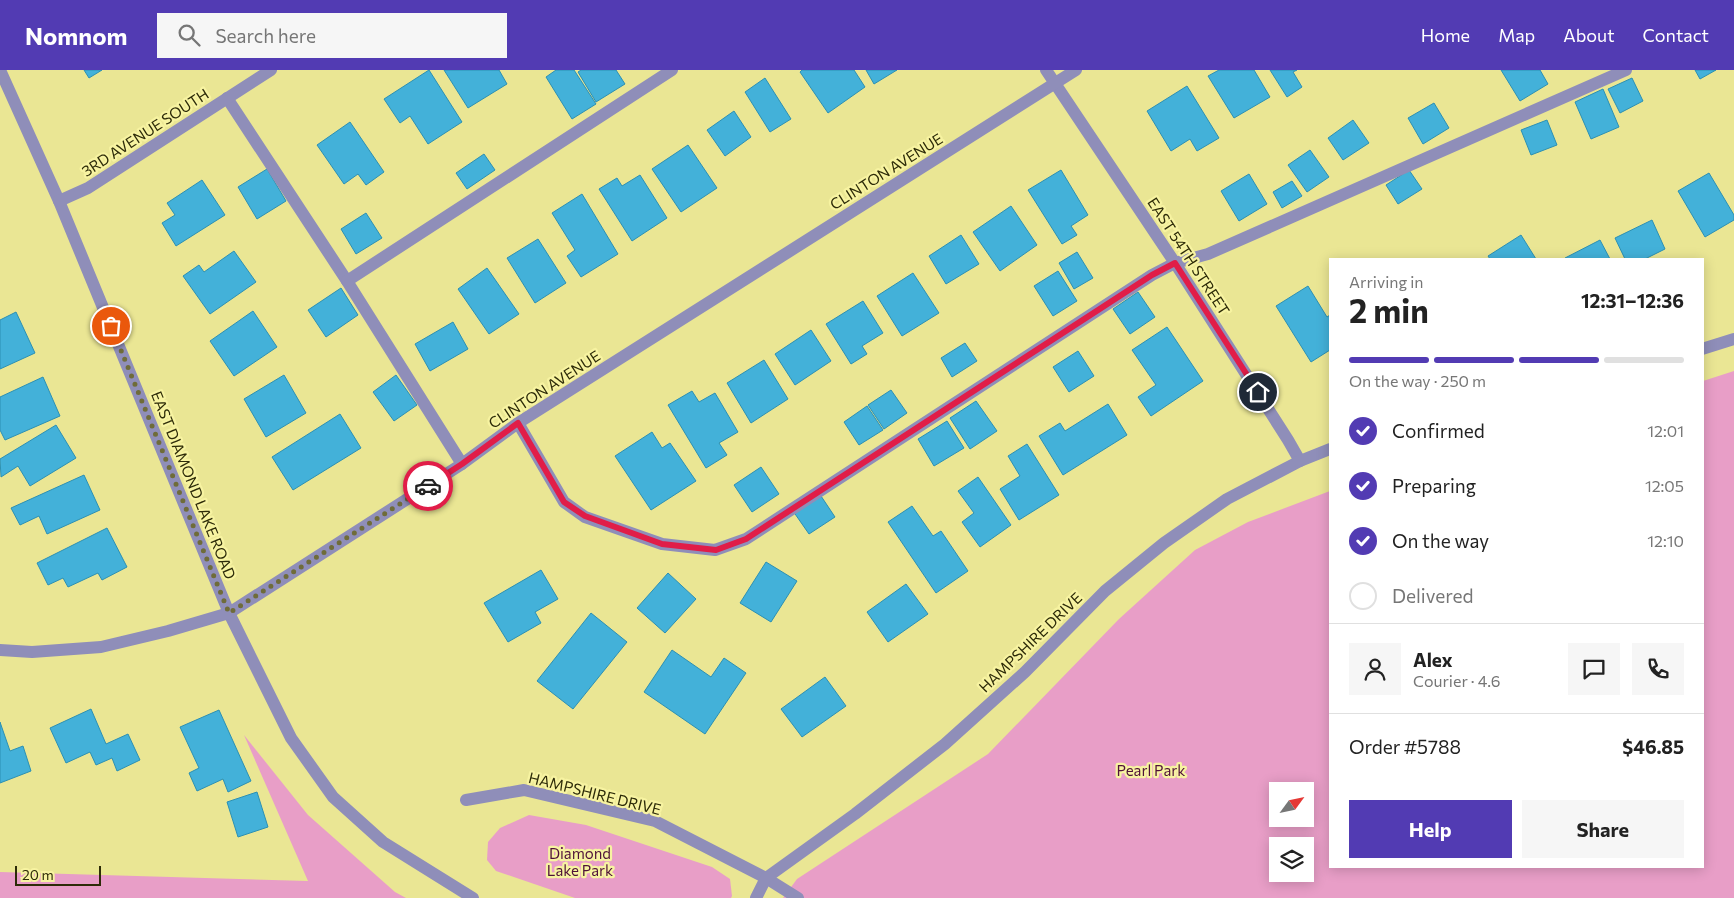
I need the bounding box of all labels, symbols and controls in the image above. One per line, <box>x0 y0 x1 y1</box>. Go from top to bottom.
search box <box>157 13 507 58</box>
text: Nomnom <box>25 21 127 50</box>
icon: search <box>175 21 203 49</box>
text: Search here <box>215 24 316 47</box>
text: Home <box>1421 24 1470 46</box>
text: Map <box>1498 24 1535 46</box>
text: About <box>1563 24 1615 46</box>
text: Contact <box>1643 24 1709 46</box>
street label: 3RD AVENUE SOUTH <box>78 84 212 180</box>
street label: CLINTON AVENUE <box>826 129 946 213</box>
street label: EAST 54TH STREET <box>1144 194 1234 319</box>
text: Arriving in <box>1349 272 1423 291</box>
text: 12:31–12:36 <box>1581 289 1684 312</box>
text: 2 min <box>1349 290 1429 330</box>
pin <box>90 305 132 347</box>
icon: bag <box>97 312 125 340</box>
street label: CLINTON AVENUE <box>485 346 603 432</box>
pin <box>1237 371 1279 413</box>
text: On the way · 250 m <box>1349 371 1486 390</box>
icon: home <box>1244 378 1272 406</box>
street label: EAST DIAMOND LAKE ROAD <box>148 388 240 582</box>
icon: check <box>1349 417 1377 445</box>
text: Confirmed <box>1392 419 1485 442</box>
text: 12:01 <box>1647 421 1684 440</box>
courier <box>403 461 453 511</box>
icon: car <box>414 472 442 500</box>
icon: check <box>1349 472 1377 500</box>
text: Preparing <box>1392 474 1476 497</box>
text: 12:05 <box>1645 476 1684 495</box>
icon: check <box>1349 527 1377 555</box>
text: On the way <box>1392 529 1489 552</box>
text: 12:10 <box>1647 531 1684 550</box>
text: Delivered <box>1392 584 1473 607</box>
street label: HAMPSHIRE DRIVE <box>975 588 1085 696</box>
button: person <box>1349 643 1401 695</box>
button: chat <box>1568 643 1620 695</box>
button: phone <box>1632 643 1684 695</box>
text: Alex <box>1413 648 1453 671</box>
text: Courier · 4.6 <box>1413 671 1500 690</box>
text: Order #5788 <box>1349 735 1461 758</box>
text: $46.85 <box>1622 735 1684 758</box>
park label: Pearl Park <box>1117 761 1185 779</box>
street label: HAMPSHIRE DRIVE <box>527 768 663 818</box>
north arrow <box>1269 782 1314 828</box>
map controls <box>1269 782 1314 882</box>
button: Help <box>1349 800 1512 858</box>
button: Share <box>1522 800 1684 858</box>
button: layers <box>1269 837 1314 882</box>
park label: Diamond Lake Park <box>547 844 613 879</box>
scale bar <box>15 863 101 886</box>
text: 20 m <box>22 866 54 883</box>

